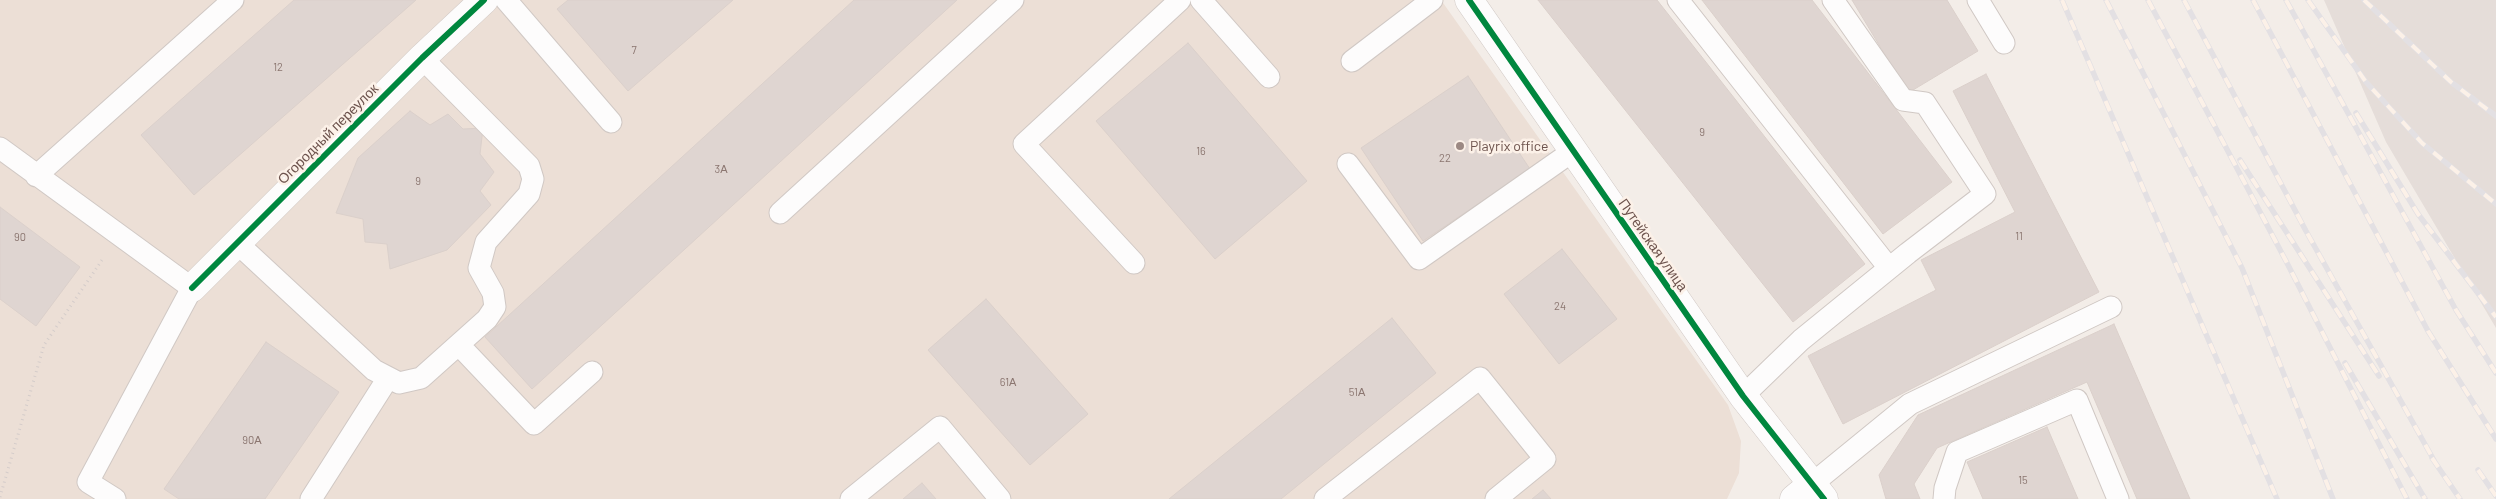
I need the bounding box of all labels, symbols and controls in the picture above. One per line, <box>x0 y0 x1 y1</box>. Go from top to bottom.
house number: 7 <box>631 43 637 57</box>
house number: 12 <box>273 60 283 74</box>
street label: Огородный переулок <box>274 80 382 188</box>
house number: 9 <box>1699 125 1705 139</box>
place label: Playrix office <box>1470 138 1549 154</box>
marker: Playrix office <box>1454 140 1466 152</box>
house number: 16 <box>1196 144 1206 158</box>
house number: 22 <box>1439 151 1451 165</box>
house number: 3А <box>714 162 728 176</box>
house number: 9 <box>415 174 421 188</box>
street label: Путейская улица <box>1615 196 1691 294</box>
house number: 11 <box>2015 229 2023 243</box>
house number: 90 <box>14 230 26 244</box>
house number: 24 <box>1554 299 1566 313</box>
house number: 61А <box>1000 375 1016 389</box>
house number: 51А <box>1349 385 1365 399</box>
house number: 90А <box>242 433 262 447</box>
house number: 15 <box>2018 473 2028 487</box>

